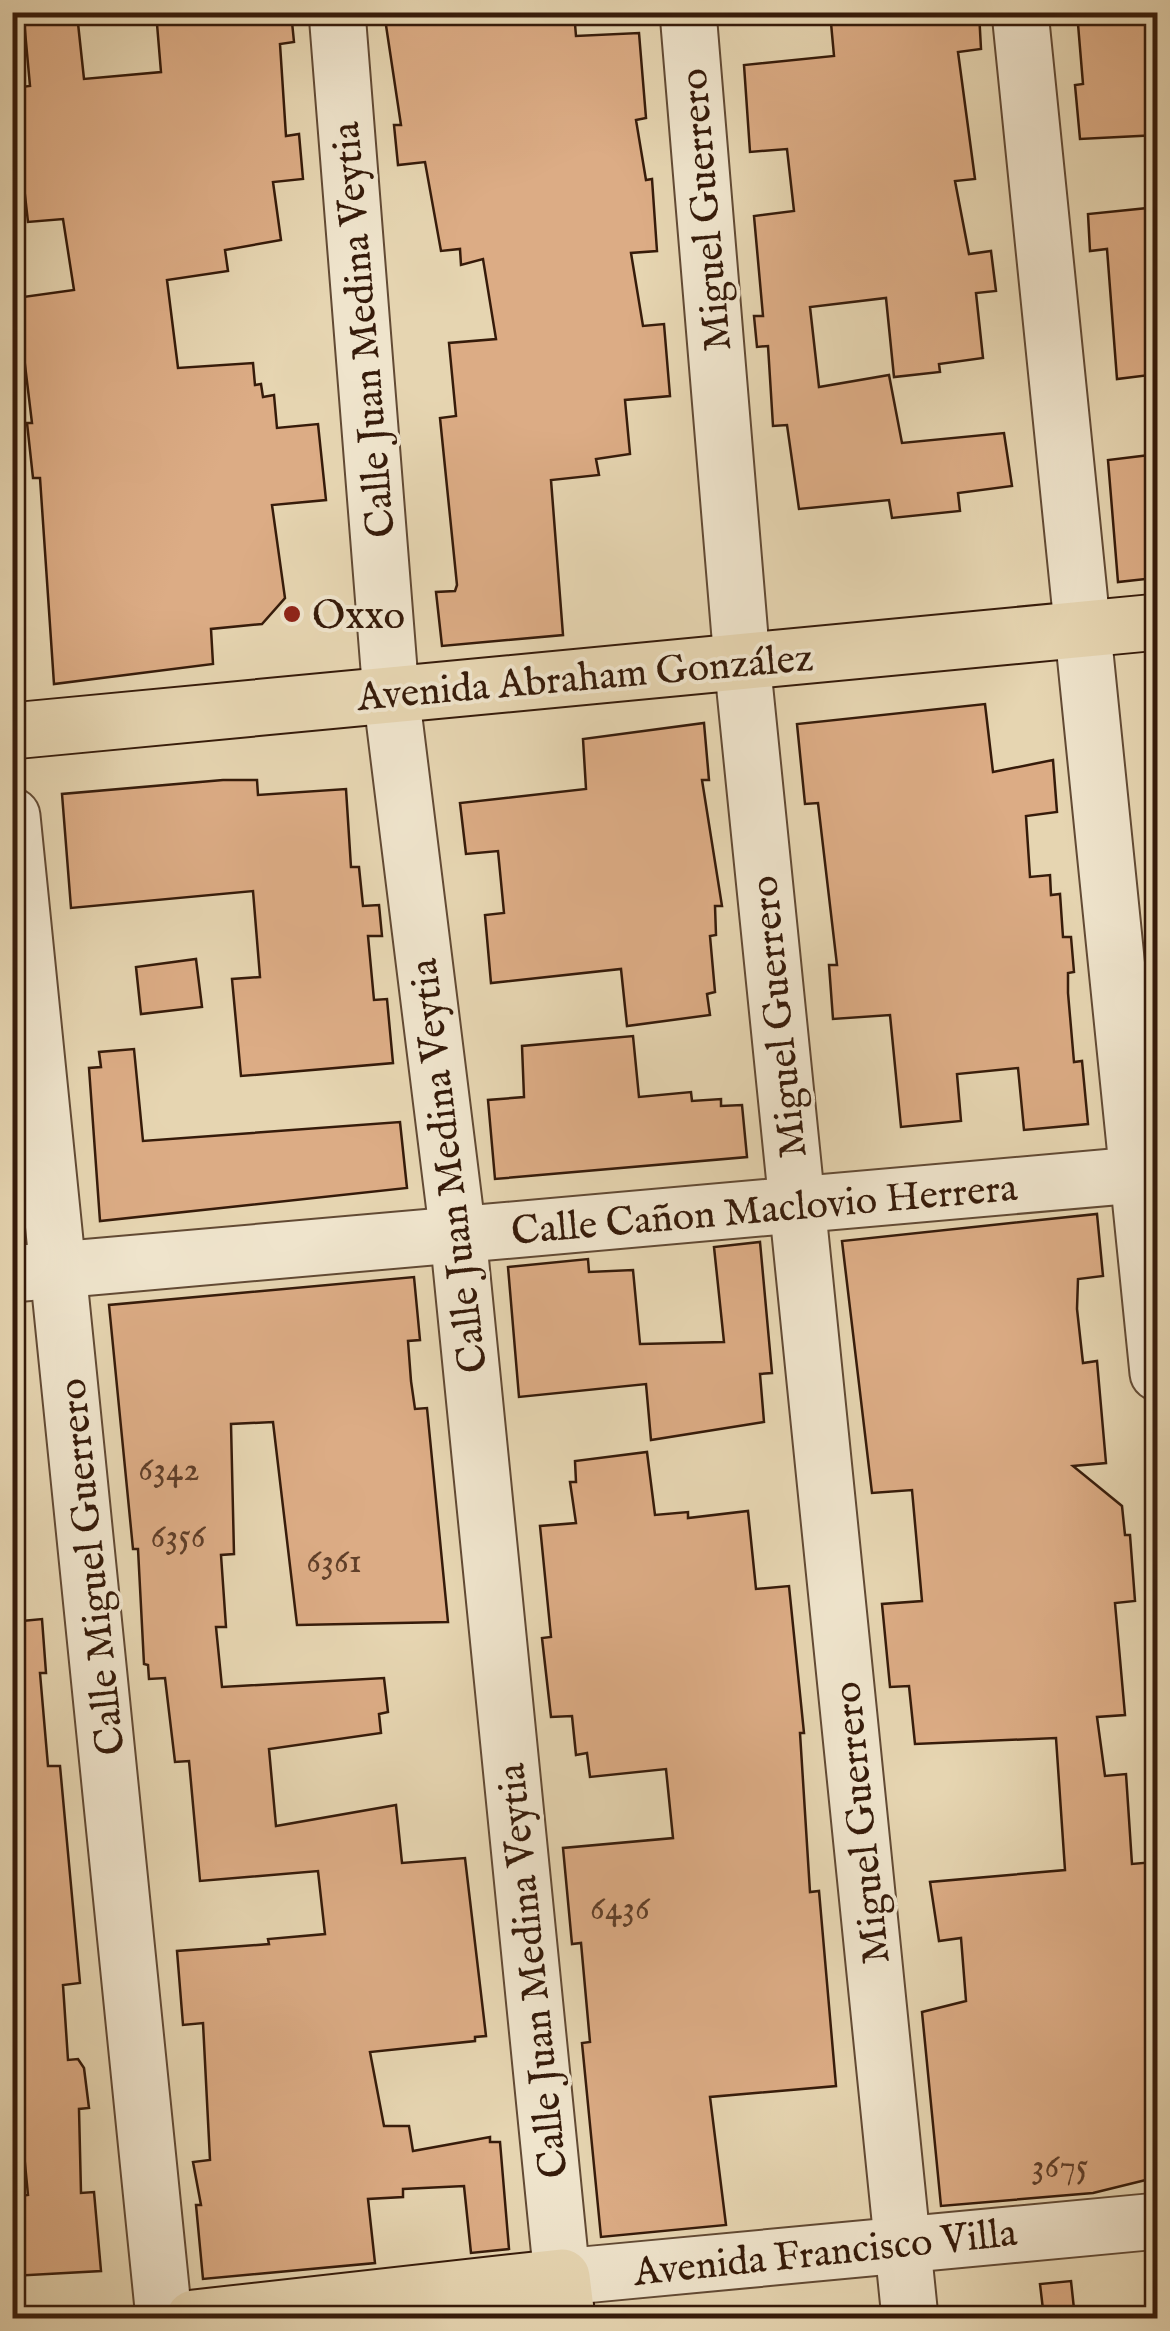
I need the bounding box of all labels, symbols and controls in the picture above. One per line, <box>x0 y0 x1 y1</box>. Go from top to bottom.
street label: Miguel Guerrero <box>670 66 745 353</box>
street label: Calle Juan Medina Veytia <box>322 119 409 540</box>
place label: Oxxo <box>312 592 405 643</box>
marker: Oxxo <box>281 603 303 625</box>
street label: Avenida Abraham González <box>354 634 816 725</box>
street label: Miguel Guerrero <box>740 873 821 1160</box>
street label: Calle Juan Medina Veytia <box>400 955 501 1376</box>
street label: Calle Cañon Maclovio Herrera <box>509 1164 1020 1259</box>
street label: Calle Miguel Guerrero <box>48 1376 139 1757</box>
house number: 6342 <box>138 1448 200 1493</box>
house number: 6356 <box>150 1515 207 1560</box>
house number: 6361 <box>306 1540 362 1585</box>
street label: Miguel Guerrero <box>823 1679 904 1966</box>
street label: Calle Juan Medina Veytia <box>487 1760 582 2181</box>
house number: 6436 <box>590 1887 651 1932</box>
house number: 3675 <box>1032 2145 1088 2190</box>
street label: Avenida Francisco Villa <box>630 2209 1020 2300</box>

